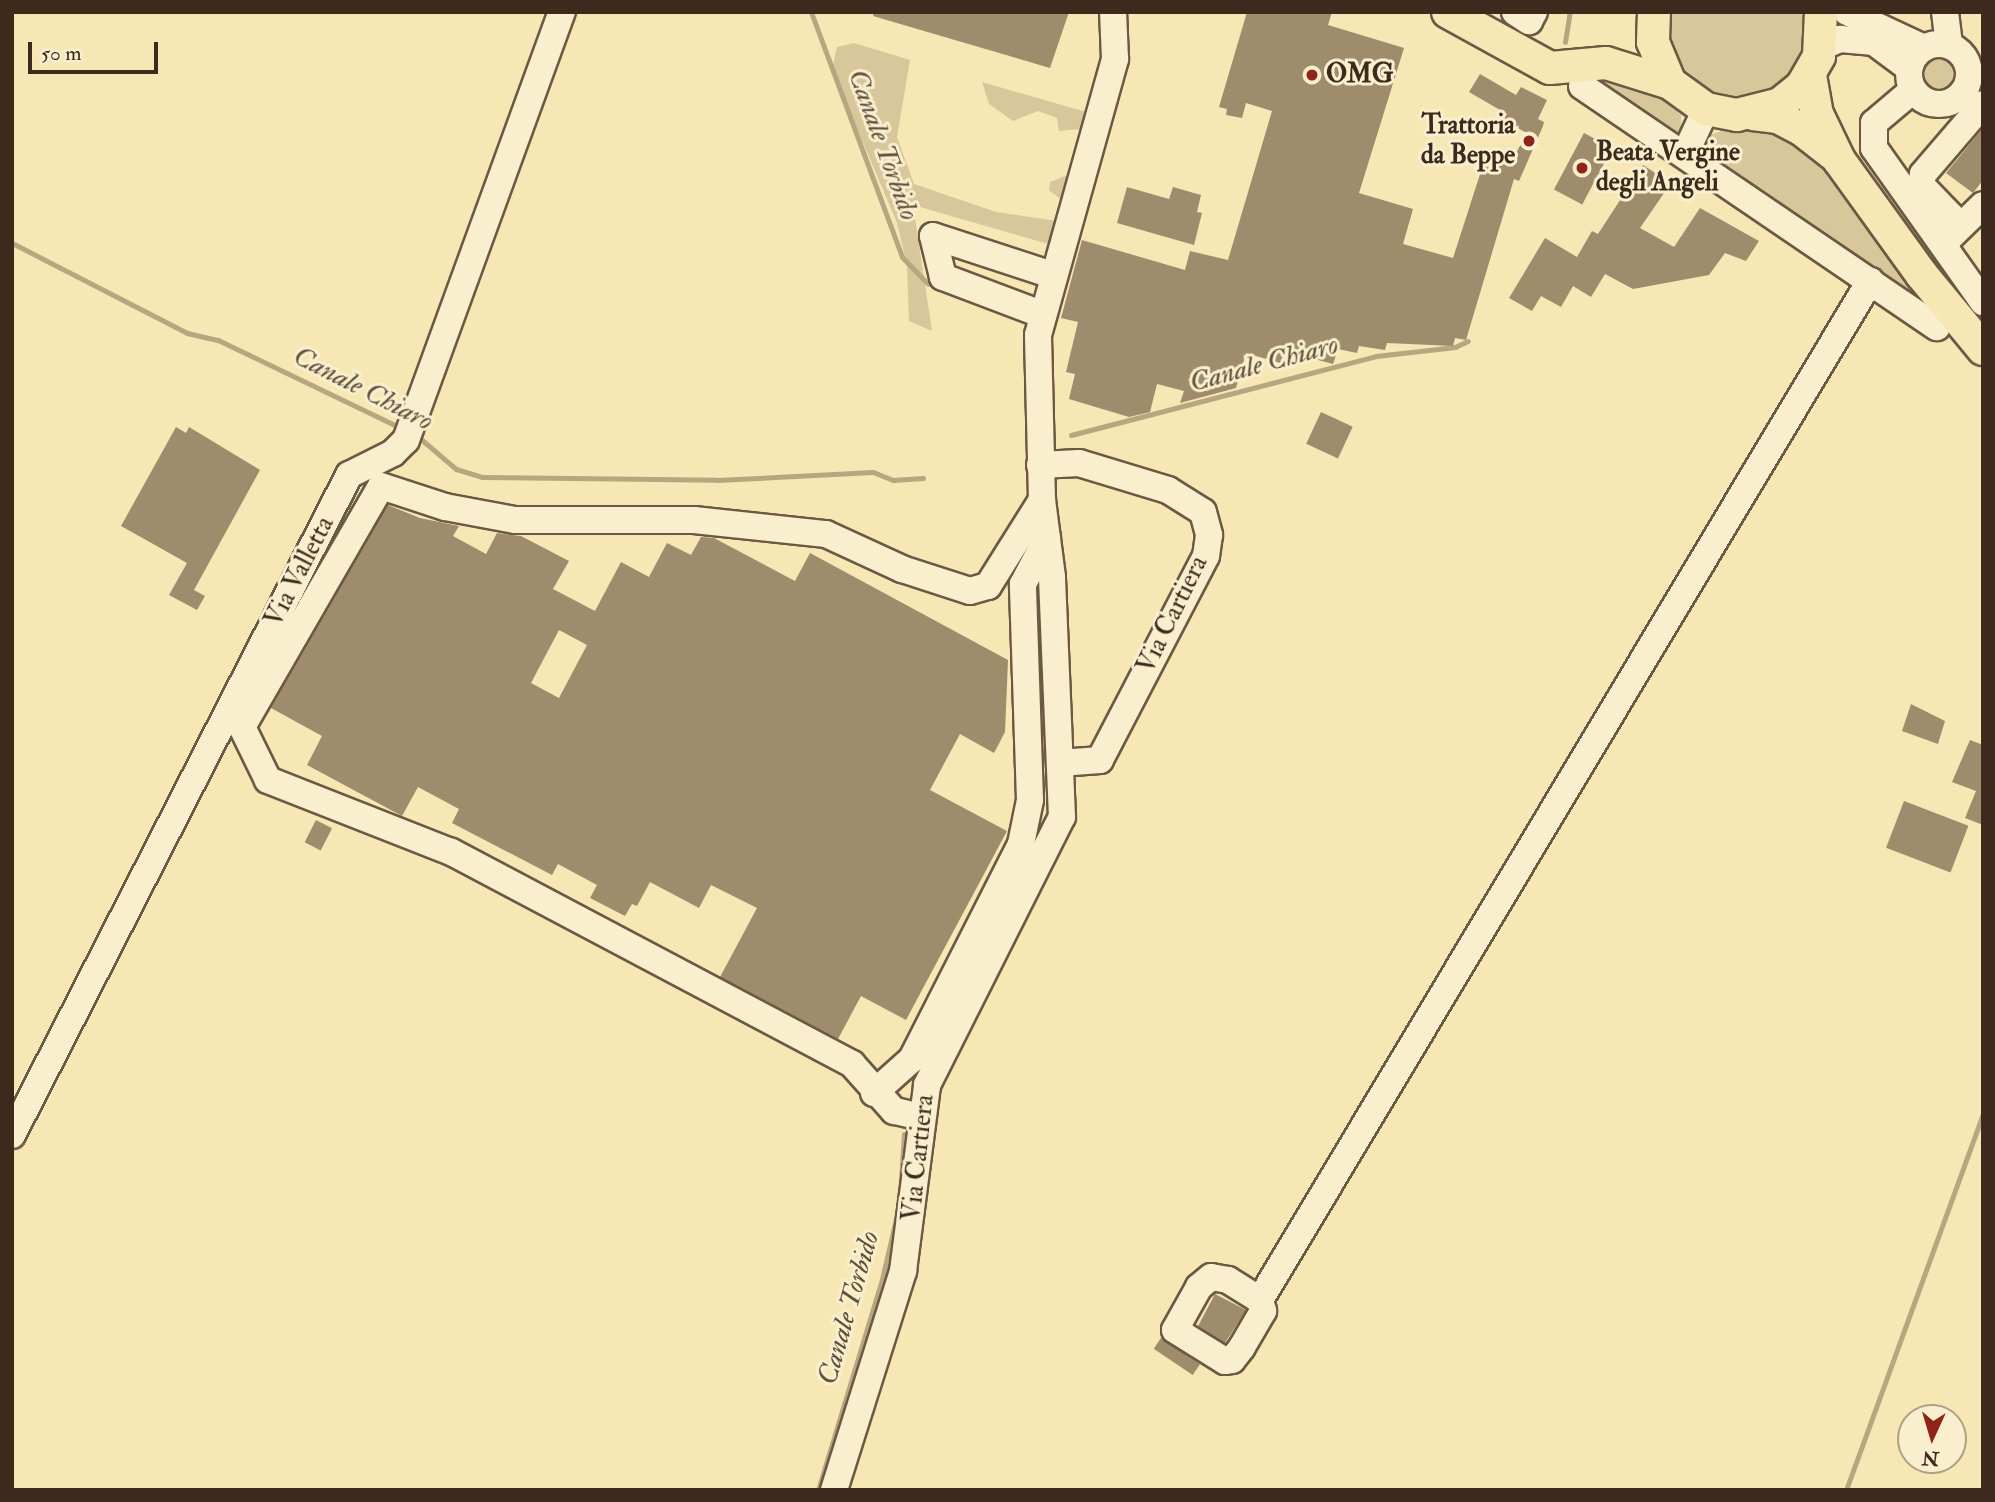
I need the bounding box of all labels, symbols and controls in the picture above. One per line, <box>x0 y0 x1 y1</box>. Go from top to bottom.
scale bar <box>32 28 161 72</box>
text: 50 m <box>41 40 82 67</box>
place label: OMG <box>1326 59 1394 91</box>
water label: Canale Torbido <box>840 65 926 225</box>
marker: OMG <box>1304 67 1320 83</box>
place label: Trattoria da Beppe <box>1421 110 1515 172</box>
marker: Trattoria da Beppe <box>1521 133 1537 149</box>
place label: Beata Vergine degli Angeli <box>1596 137 1740 198</box>
marker: Beata Vergine degli Angeli <box>1574 160 1590 176</box>
water label: Canale Chiaro <box>1186 328 1342 400</box>
water label: Canale Chiaro <box>287 339 439 439</box>
street label: Via Valletta <box>259 511 341 633</box>
street label: Via Cartiera <box>1131 551 1215 679</box>
street label: Via Cartiera <box>897 1093 941 1223</box>
water label: Canale Torbido <box>811 1227 887 1389</box>
north arrow <box>1897 1404 1967 1474</box>
text: N <box>1921 1445 1940 1471</box>

